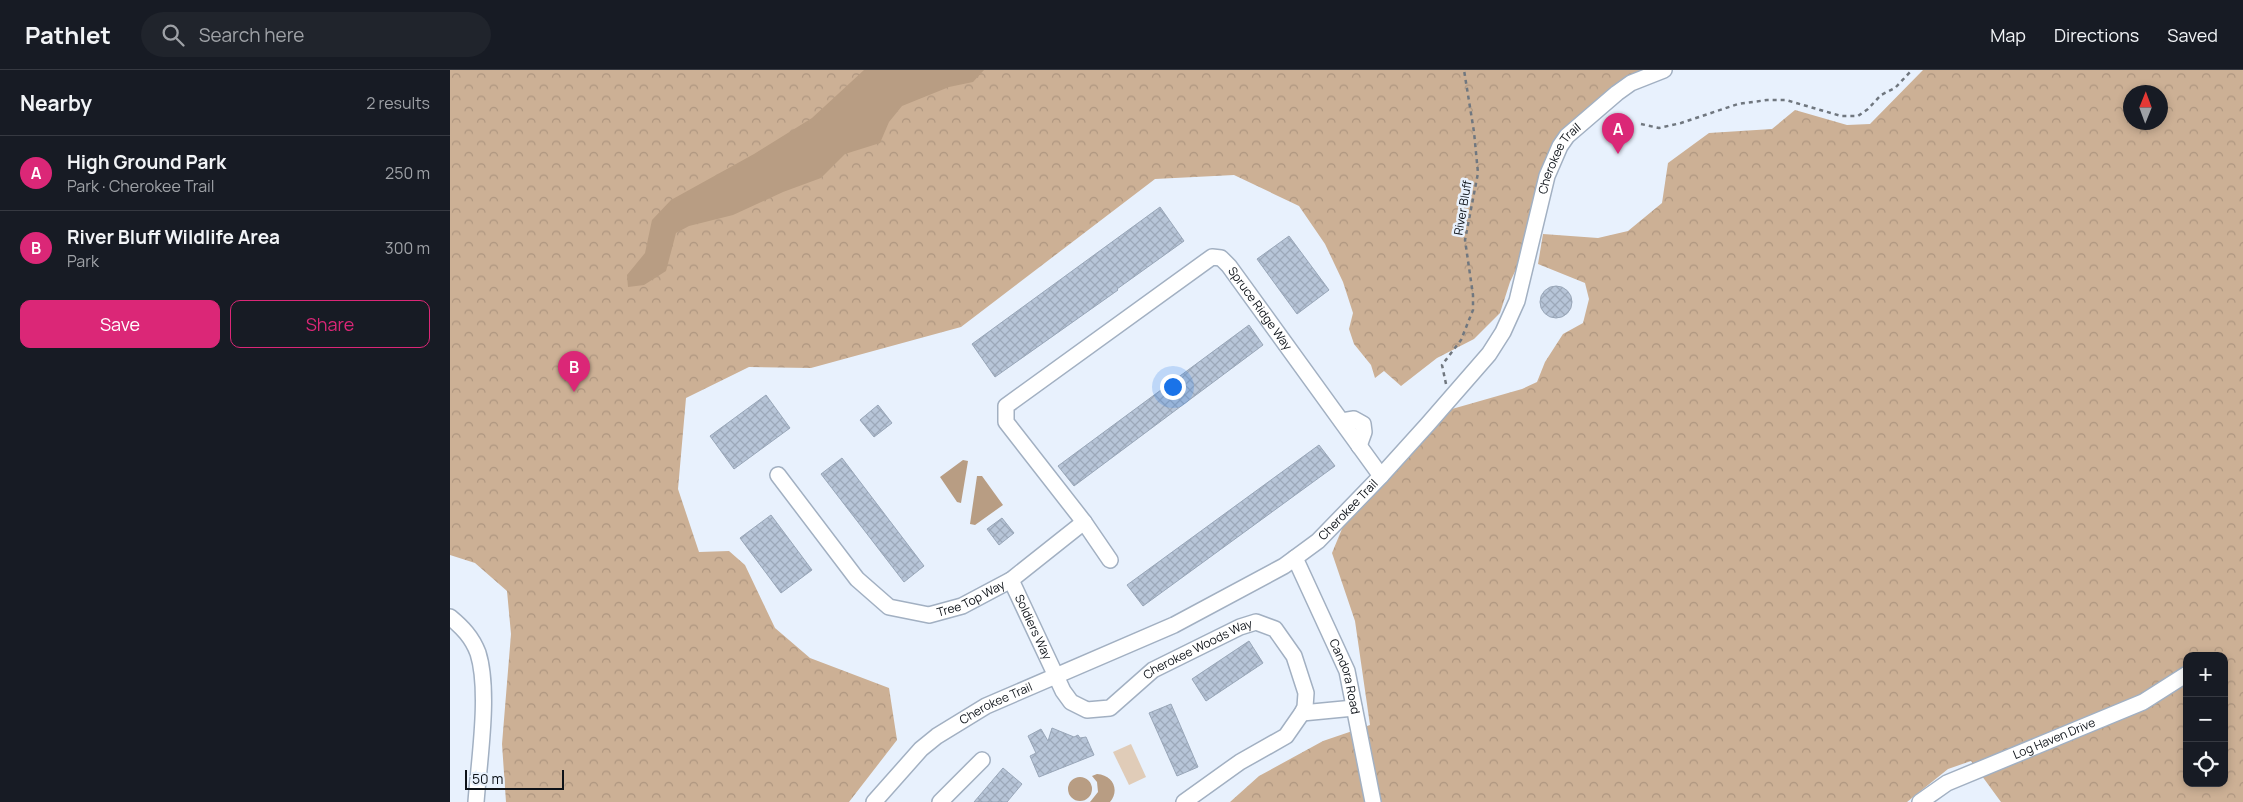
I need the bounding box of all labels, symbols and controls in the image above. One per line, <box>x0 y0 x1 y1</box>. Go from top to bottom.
search box <box>141 12 491 57</box>
text: Pathlet <box>25 18 111 51</box>
icon: search <box>159 21 187 49</box>
text: Search here <box>199 22 304 48</box>
text: Map <box>1990 23 2026 47</box>
text: Directions <box>2054 23 2139 47</box>
text: Saved <box>2167 23 2218 47</box>
north arrow <box>2123 85 2168 130</box>
text: Nearby <box>20 89 92 117</box>
text: 2 results <box>366 92 430 114</box>
pin: A <box>1602 113 1634 154</box>
street label: Cherokee Trail <box>1534 119 1584 196</box>
text: High Ground Park <box>67 149 226 175</box>
text: A <box>31 162 41 184</box>
text: 250 m <box>385 162 430 184</box>
text: Park · Cherokee Trail <box>67 175 215 197</box>
street label: River Bluff <box>1449 179 1476 237</box>
text: River Bluff Wildlife Area <box>67 224 280 250</box>
text: B <box>31 237 41 259</box>
text: 300 m <box>385 237 430 259</box>
text: Park <box>67 250 99 272</box>
street label: Spruce Ridge Way <box>1224 263 1297 354</box>
button: Save <box>20 300 220 348</box>
button: Share <box>230 300 430 348</box>
pin: B <box>558 351 590 392</box>
your location <box>1160 374 1186 400</box>
street label: Cherokee Trail <box>1314 475 1382 544</box>
street label: Tree Top Way <box>935 575 1008 621</box>
street label: Soldiers Way <box>1011 591 1056 663</box>
street label: Cherokee Woods Way <box>1139 614 1255 683</box>
street label: Candora Road <box>1325 636 1364 715</box>
map controls <box>2183 652 2228 787</box>
button: + <box>2183 652 2228 697</box>
street label: Cherokee Trail <box>956 678 1035 728</box>
button: − <box>2183 697 2228 742</box>
street label: Log Haven Drive <box>2010 714 2098 763</box>
button: locate <box>2183 742 2228 787</box>
scale bar <box>465 767 564 790</box>
text: 50 m <box>472 769 503 788</box>

